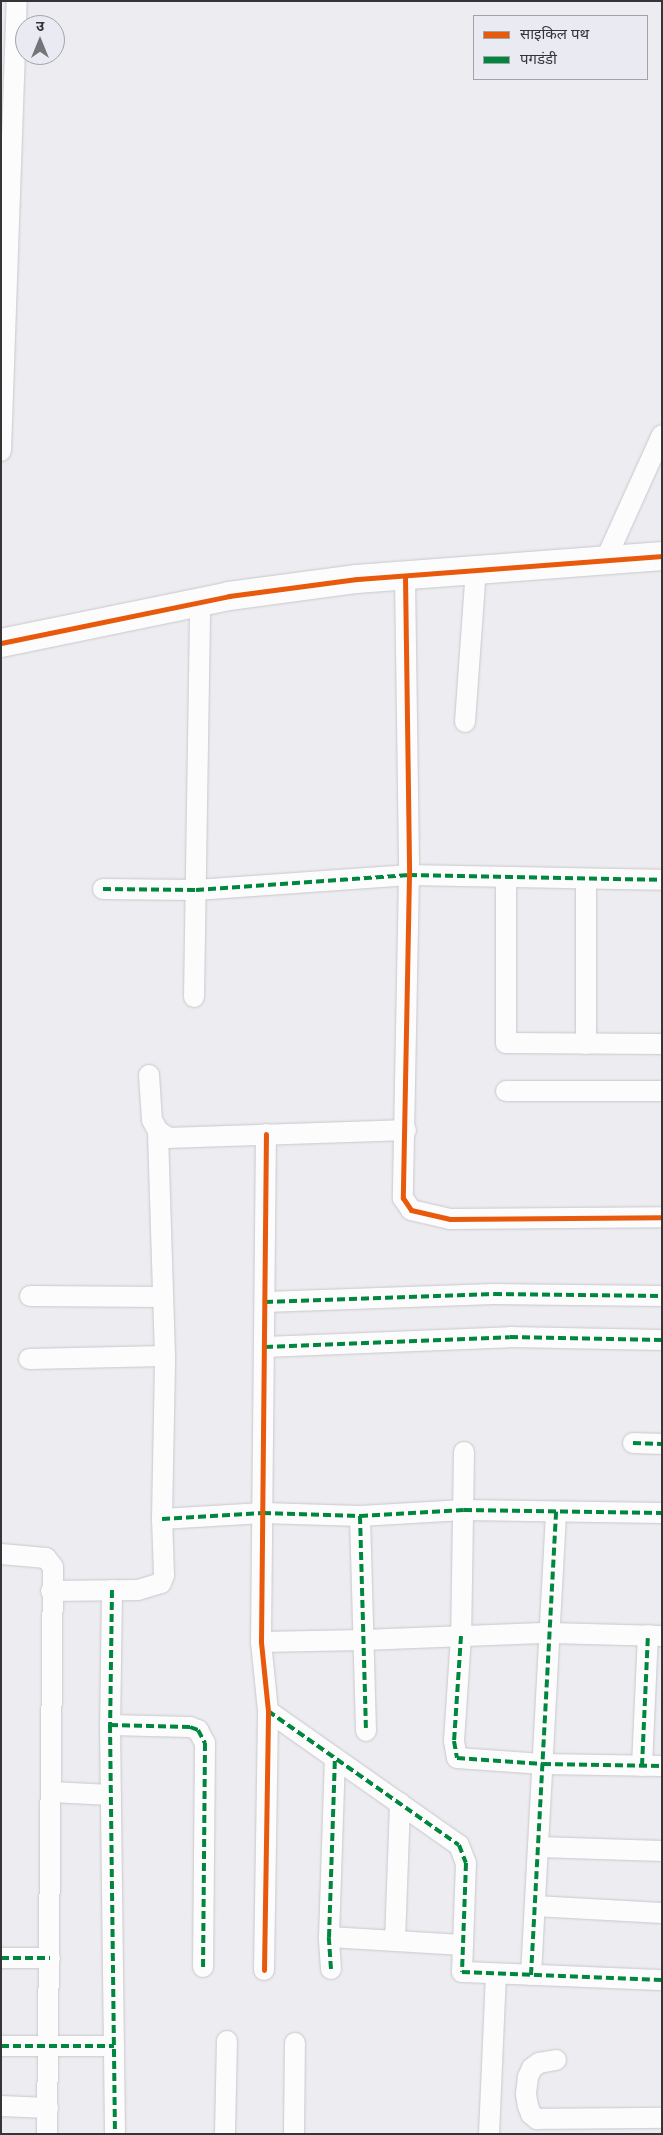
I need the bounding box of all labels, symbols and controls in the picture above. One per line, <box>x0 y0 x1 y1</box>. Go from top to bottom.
north arrow <box>15 15 65 65</box>
legend <box>473 15 648 80</box>
text: उ <box>36 17 44 35</box>
text: साइकिल पथ <box>520 24 589 43</box>
text: पगडंडी <box>520 49 557 68</box>

